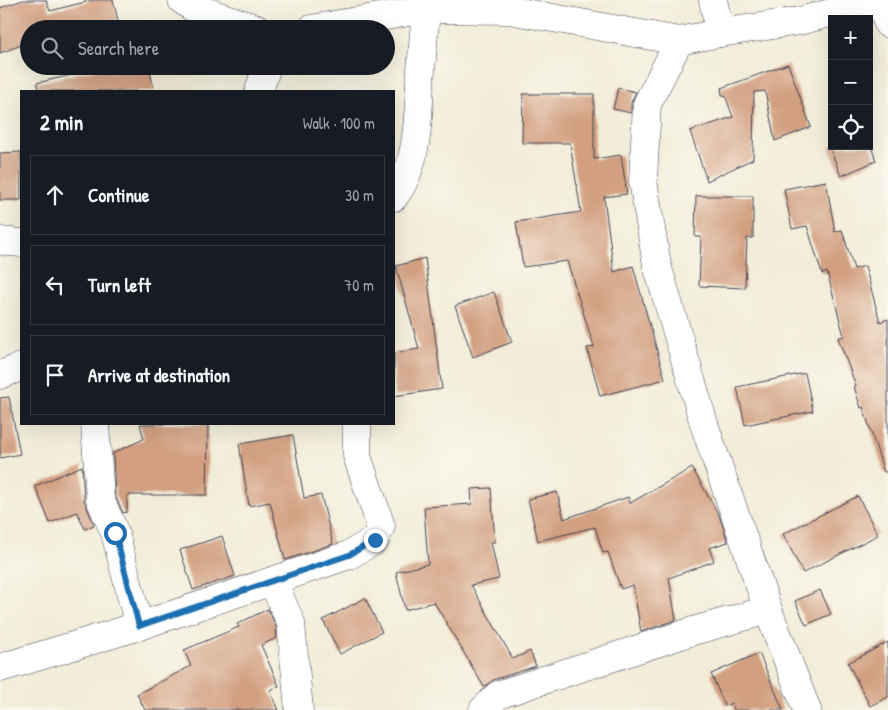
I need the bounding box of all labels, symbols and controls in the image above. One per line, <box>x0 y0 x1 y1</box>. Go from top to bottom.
map controls <box>828 15 873 150</box>
button: + <box>828 15 873 60</box>
search box <box>20 20 395 75</box>
icon: search <box>38 34 66 62</box>
text: Search here <box>78 35 159 61</box>
button: − <box>828 60 873 105</box>
button: locate <box>828 105 873 150</box>
text: 2 min <box>40 108 83 137</box>
text: Walk · 100 m <box>303 112 375 134</box>
icon: ahead <box>41 181 69 209</box>
text: Continue <box>88 182 149 208</box>
text: 30 m <box>345 184 374 206</box>
icon: left <box>41 271 69 299</box>
text: Turn left <box>88 272 151 298</box>
text: 70 m <box>344 274 374 296</box>
icon: arrive <box>41 361 69 389</box>
text: Arrive at destination <box>88 362 230 388</box>
route start <box>104 522 127 545</box>
route end <box>364 529 387 552</box>

